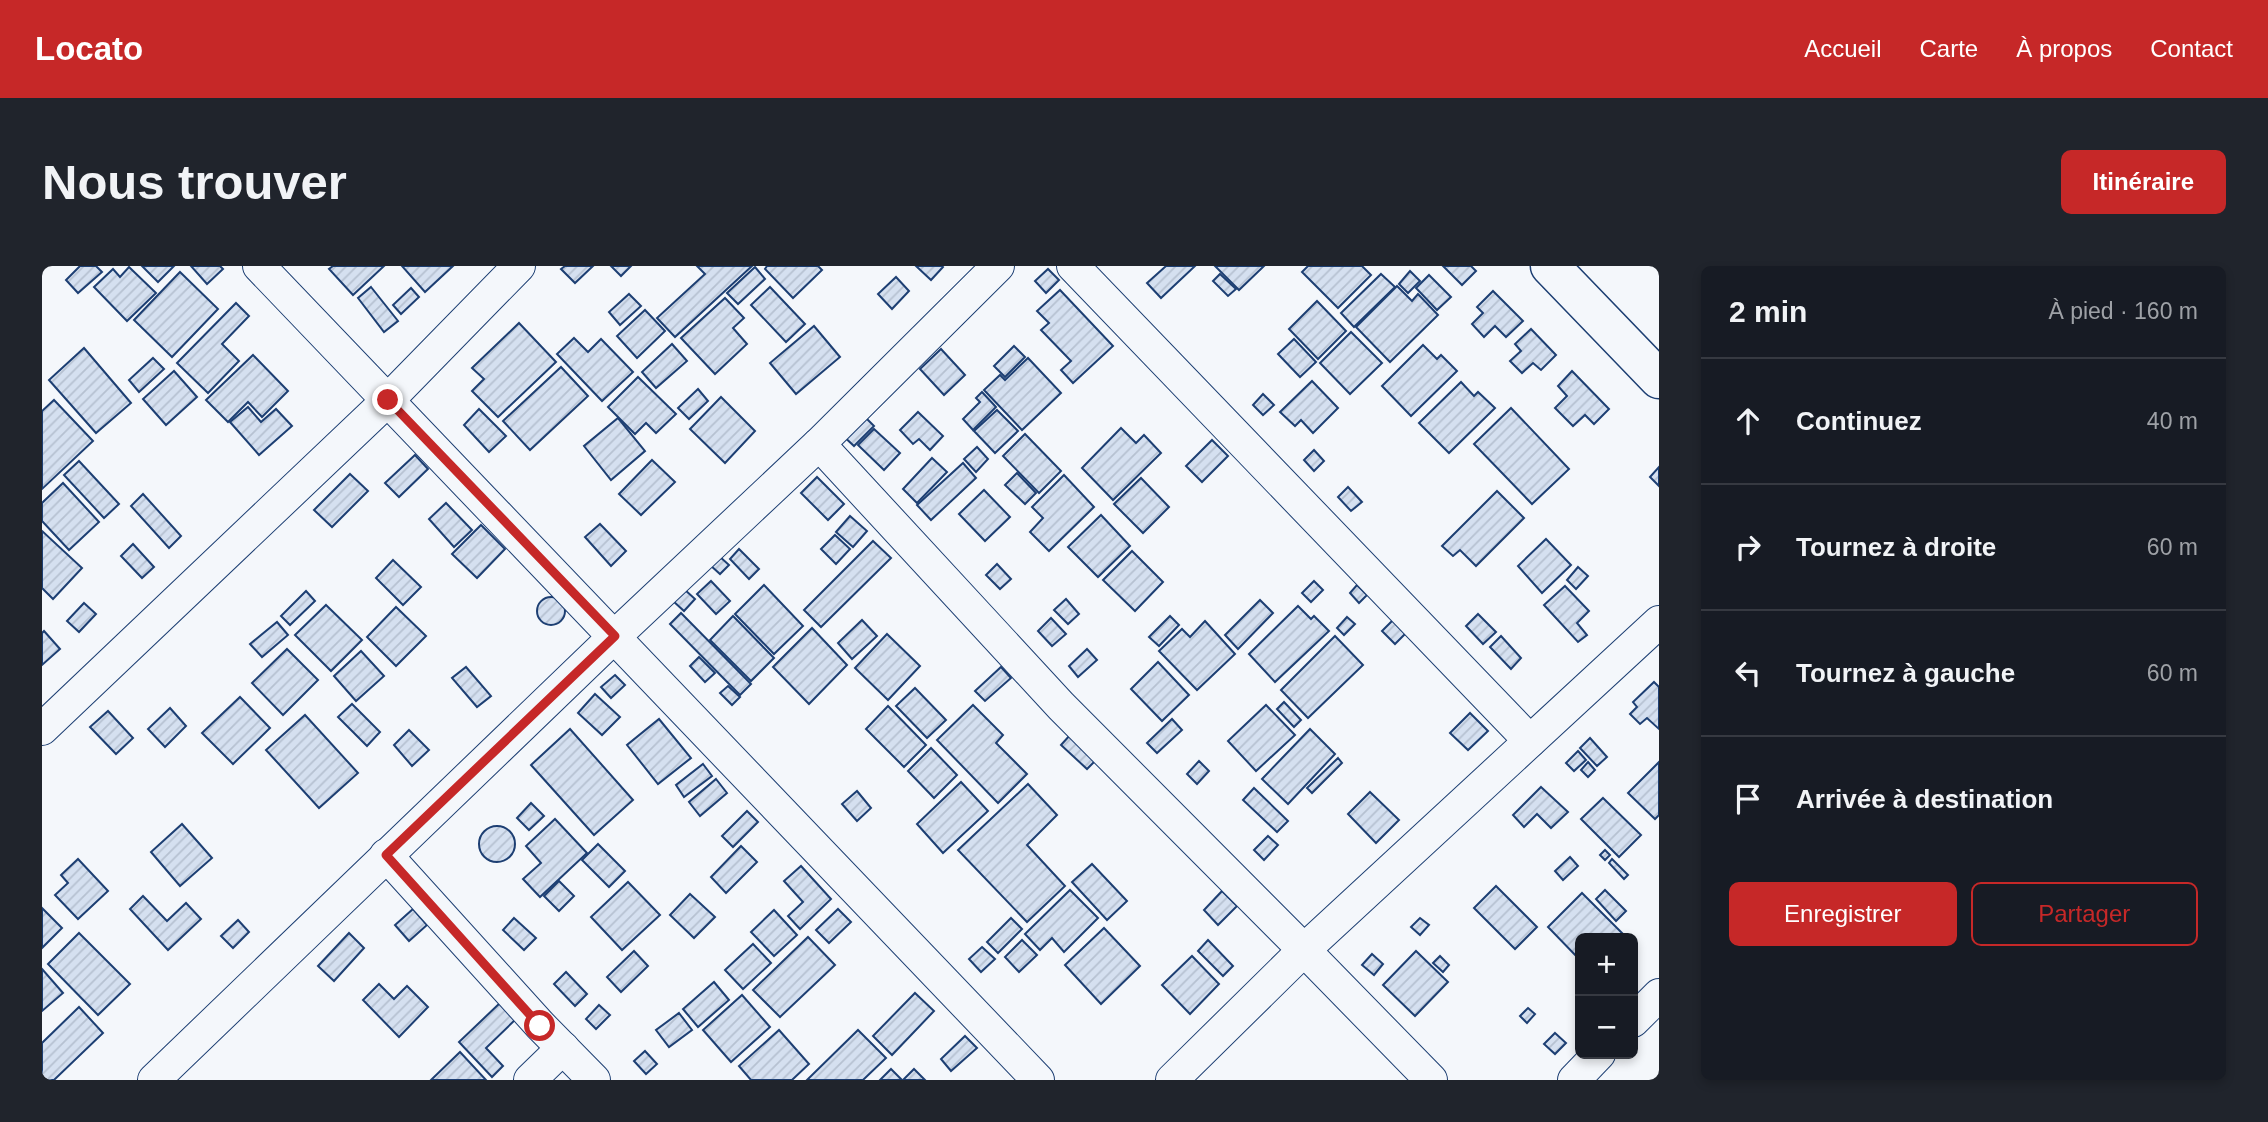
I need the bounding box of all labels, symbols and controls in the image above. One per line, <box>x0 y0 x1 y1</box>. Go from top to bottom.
text: Locato <box>35 30 143 67</box>
text: Accueil <box>1804 35 1882 62</box>
text: Carte <box>1920 35 1978 62</box>
text: À propos <box>2016 35 2112 62</box>
text: Contact <box>2150 35 2233 62</box>
button: Itinéraire <box>2061 150 2226 214</box>
text: Nous trouver <box>42 155 347 209</box>
text: 2 min <box>1729 295 1807 328</box>
text: À pied · 160 m <box>2048 298 2198 324</box>
route end <box>372 384 403 415</box>
icon: ahead <box>1729 402 1767 440</box>
text: Continuez <box>1796 406 1922 436</box>
text: 40 m <box>2147 408 2198 434</box>
icon: right <box>1729 528 1767 566</box>
text: Tournez à droite <box>1796 532 1996 562</box>
text: 60 m <box>2147 534 2198 560</box>
icon: left <box>1729 654 1767 692</box>
text: Tournez à gauche <box>1796 658 2015 688</box>
text: 60 m <box>2147 660 2198 686</box>
icon: arrive <box>1729 780 1767 818</box>
text: Arrivée à destination <box>1796 784 2053 814</box>
button: Enregistrer <box>1729 882 1957 946</box>
button: Partager <box>1971 882 2198 946</box>
map controls <box>1575 933 1638 1059</box>
button: + <box>1575 933 1638 996</box>
button: − <box>1575 996 1638 1059</box>
route start <box>524 1010 555 1041</box>

